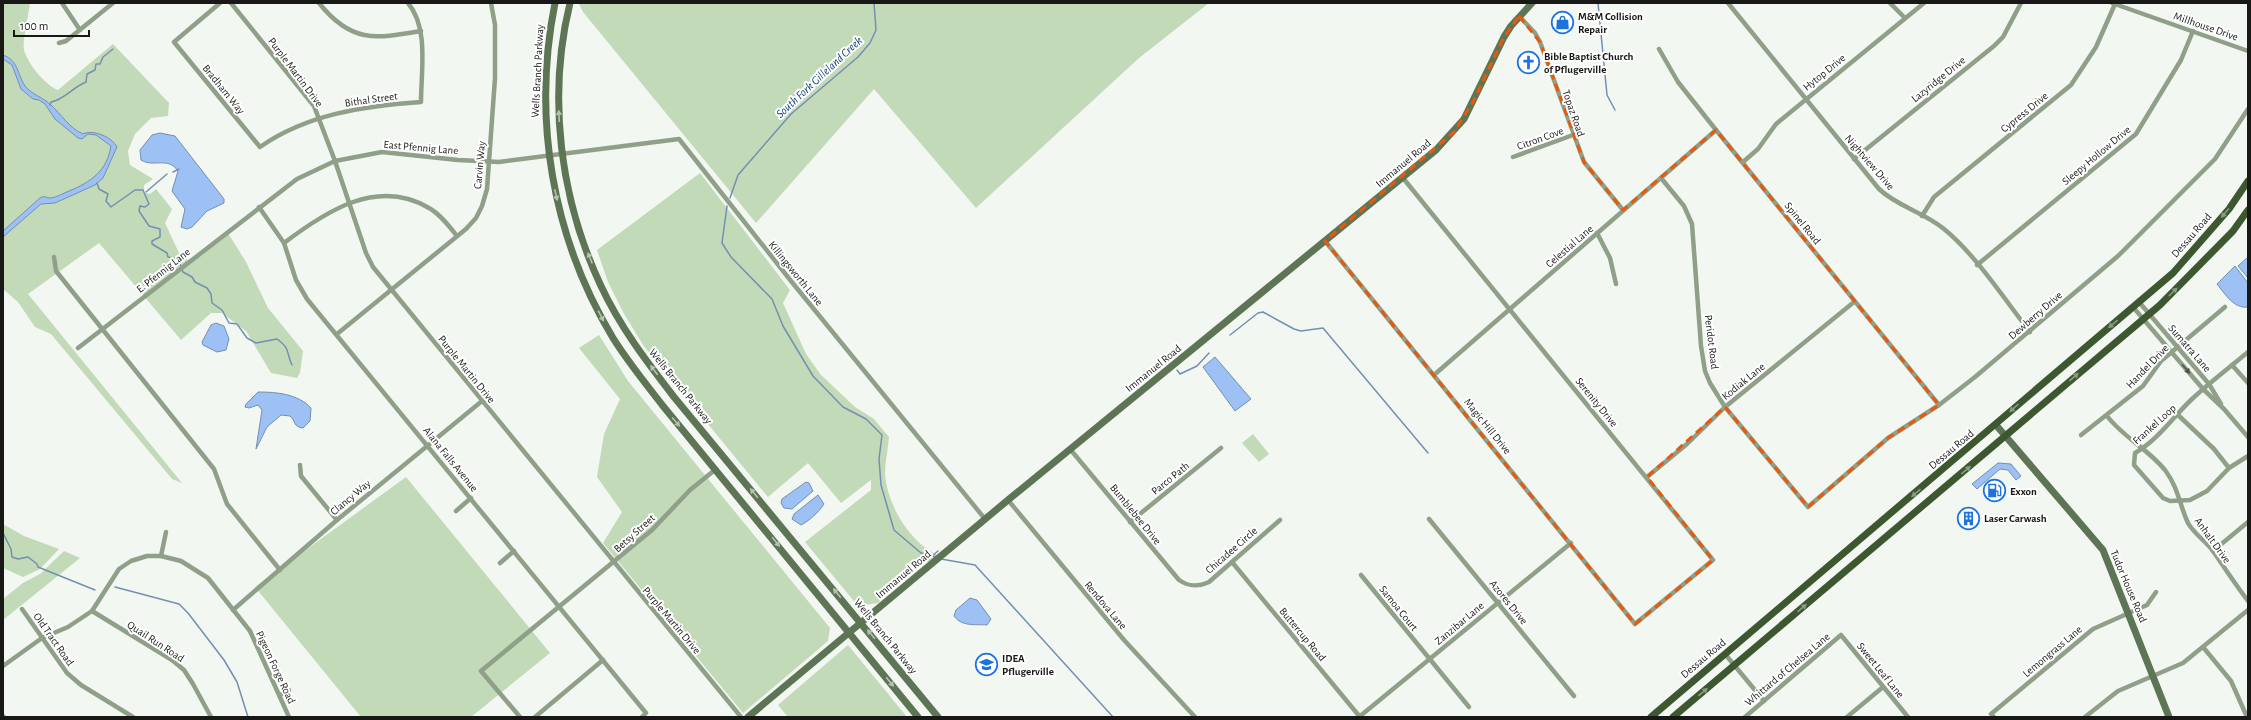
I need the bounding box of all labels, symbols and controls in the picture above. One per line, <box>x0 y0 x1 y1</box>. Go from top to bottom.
shop icon: M&M Collision Repair <box>1550 9 1576 35</box>
street label: Millhouse Drive <box>2172 10 2239 43</box>
place label: M&M Collision Repair <box>1578 11 1643 35</box>
scale bar <box>14 12 89 38</box>
text: 100 m <box>20 20 48 32</box>
street label: Wells Branch Parkway <box>530 24 545 118</box>
water label: South Fork Gilleland Creek <box>774 34 865 120</box>
street label: Purple Martin Drive <box>266 36 325 109</box>
church icon: Bible Baptist Church of Pflugerville <box>1516 49 1542 75</box>
place label: Bible Baptist Church of Pflugerville <box>1544 51 1634 75</box>
street label: Hytop Drive <box>1801 52 1848 93</box>
street label: Lazyridge Drive <box>1909 54 1967 104</box>
street label: Bradham Way <box>200 62 247 116</box>
street label: Topaz Road <box>1560 88 1587 138</box>
street label: Bithal Street <box>344 90 399 109</box>
street label: Cypress Drive <box>1999 90 2050 135</box>
one-way arrow <box>556 109 562 122</box>
street label: Sleepy Hollow Drive <box>2060 124 2133 187</box>
street label: Citron Cove <box>1515 125 1565 152</box>
street label: Nightview Drive <box>1843 133 1896 192</box>
street label: Immanuel Road <box>1374 137 1433 189</box>
street label: East Pfennig Lane <box>383 139 459 156</box>
street label: Carvin Way <box>472 140 487 189</box>
one-way arrow <box>553 189 559 201</box>
street label: Spinel Road <box>1782 200 1823 247</box>
one-way arrow <box>2221 208 2230 218</box>
street label: Dessau Road <box>2169 211 2214 260</box>
street label: Celestial Lane <box>1544 223 1595 270</box>
street label: Killingsworth Lane <box>766 239 825 308</box>
street label: E. Pfennig Lane <box>134 246 192 295</box>
one-way arrow <box>586 251 592 263</box>
one-way arrow <box>2168 287 2178 297</box>
street label: Dewberry Drive <box>2006 289 2064 341</box>
one-way arrow <box>598 310 605 322</box>
street label: Peridot Road <box>1703 314 1720 370</box>
one-way arrow <box>2108 319 2119 328</box>
street label: Sumatra Lane <box>2166 323 2213 374</box>
street label: Purple Martin Drive <box>436 333 497 405</box>
street label: Handel Drive <box>2124 342 2171 390</box>
street label: Immanuel Road <box>1123 343 1183 394</box>
street label: Wells Branch Parkway <box>647 347 714 426</box>
street label: Kodiak Lane <box>1720 361 1767 402</box>
one-way arrow <box>2181 363 2190 374</box>
one-way arrow <box>649 365 658 376</box>
one-way arrow <box>2069 372 2079 381</box>
street label: Serenity Drive <box>1573 376 1620 429</box>
street label: Magic Hill Drive <box>1462 396 1513 456</box>
street label: Frankel Loop <box>2131 402 2178 446</box>
one-way arrow <box>2009 404 2020 413</box>
one-way arrow <box>672 416 681 427</box>
street label: Alana Falls Avenue <box>421 425 480 494</box>
street label: Dessau Road <box>1927 427 1976 471</box>
street label: Parco Path <box>1149 460 1191 497</box>
one-way arrow <box>1960 465 1971 474</box>
street label: Clancy Way <box>328 477 373 517</box>
fuel station icon: Exxon <box>1982 478 2008 504</box>
street label: Bumblebee Drive <box>1108 482 1163 547</box>
place label: Exxon <box>2010 486 2037 497</box>
one-way arrow <box>749 487 758 498</box>
one-way arrow <box>1910 488 1921 497</box>
building icon: Laser Carwash <box>1955 505 1981 531</box>
street label: Betsy Street <box>612 512 657 554</box>
place label: Laser Carwash <box>1984 513 2047 524</box>
street label: Anhalt Drive <box>2192 515 2233 565</box>
street label: Chicadee Circle <box>1203 525 1259 576</box>
one-way arrow <box>772 537 781 548</box>
street label: Immanuel Road <box>874 548 933 600</box>
street label: Tudor House Road <box>2108 548 2149 624</box>
street label: Azores Drive <box>1488 578 1530 627</box>
street label: Rendova Lane <box>1082 579 1129 631</box>
street label: Samoa Court <box>1377 584 1420 633</box>
street label: Purple Martin Drive <box>641 585 703 656</box>
one-way arrow <box>832 588 841 598</box>
street label: Wells Branch Parkway <box>852 597 919 676</box>
street label: Zanzibar Lane <box>1433 600 1486 647</box>
one-way arrow <box>1797 604 1808 613</box>
street label: Buttercup Road <box>1277 605 1328 663</box>
street label: Old Tract Road <box>31 611 76 668</box>
street label: Quail Run Road <box>125 619 187 664</box>
street label: Lemongrass Lane <box>2021 624 2084 679</box>
street label: Pigeon Forge Road <box>254 629 297 706</box>
one-way arrow <box>866 629 875 640</box>
street label: Whittard of Chelsea Lane <box>1743 631 1832 708</box>
street label: Dessau Road <box>1679 636 1728 680</box>
street label: Sweet Leaf Lane <box>1855 641 1906 700</box>
school or university icon: IDEA Pflugerville <box>973 651 999 677</box>
place label: IDEA Pflugerville <box>1002 653 1054 677</box>
one-way arrow <box>885 676 894 687</box>
one-way arrow <box>1698 688 1708 697</box>

